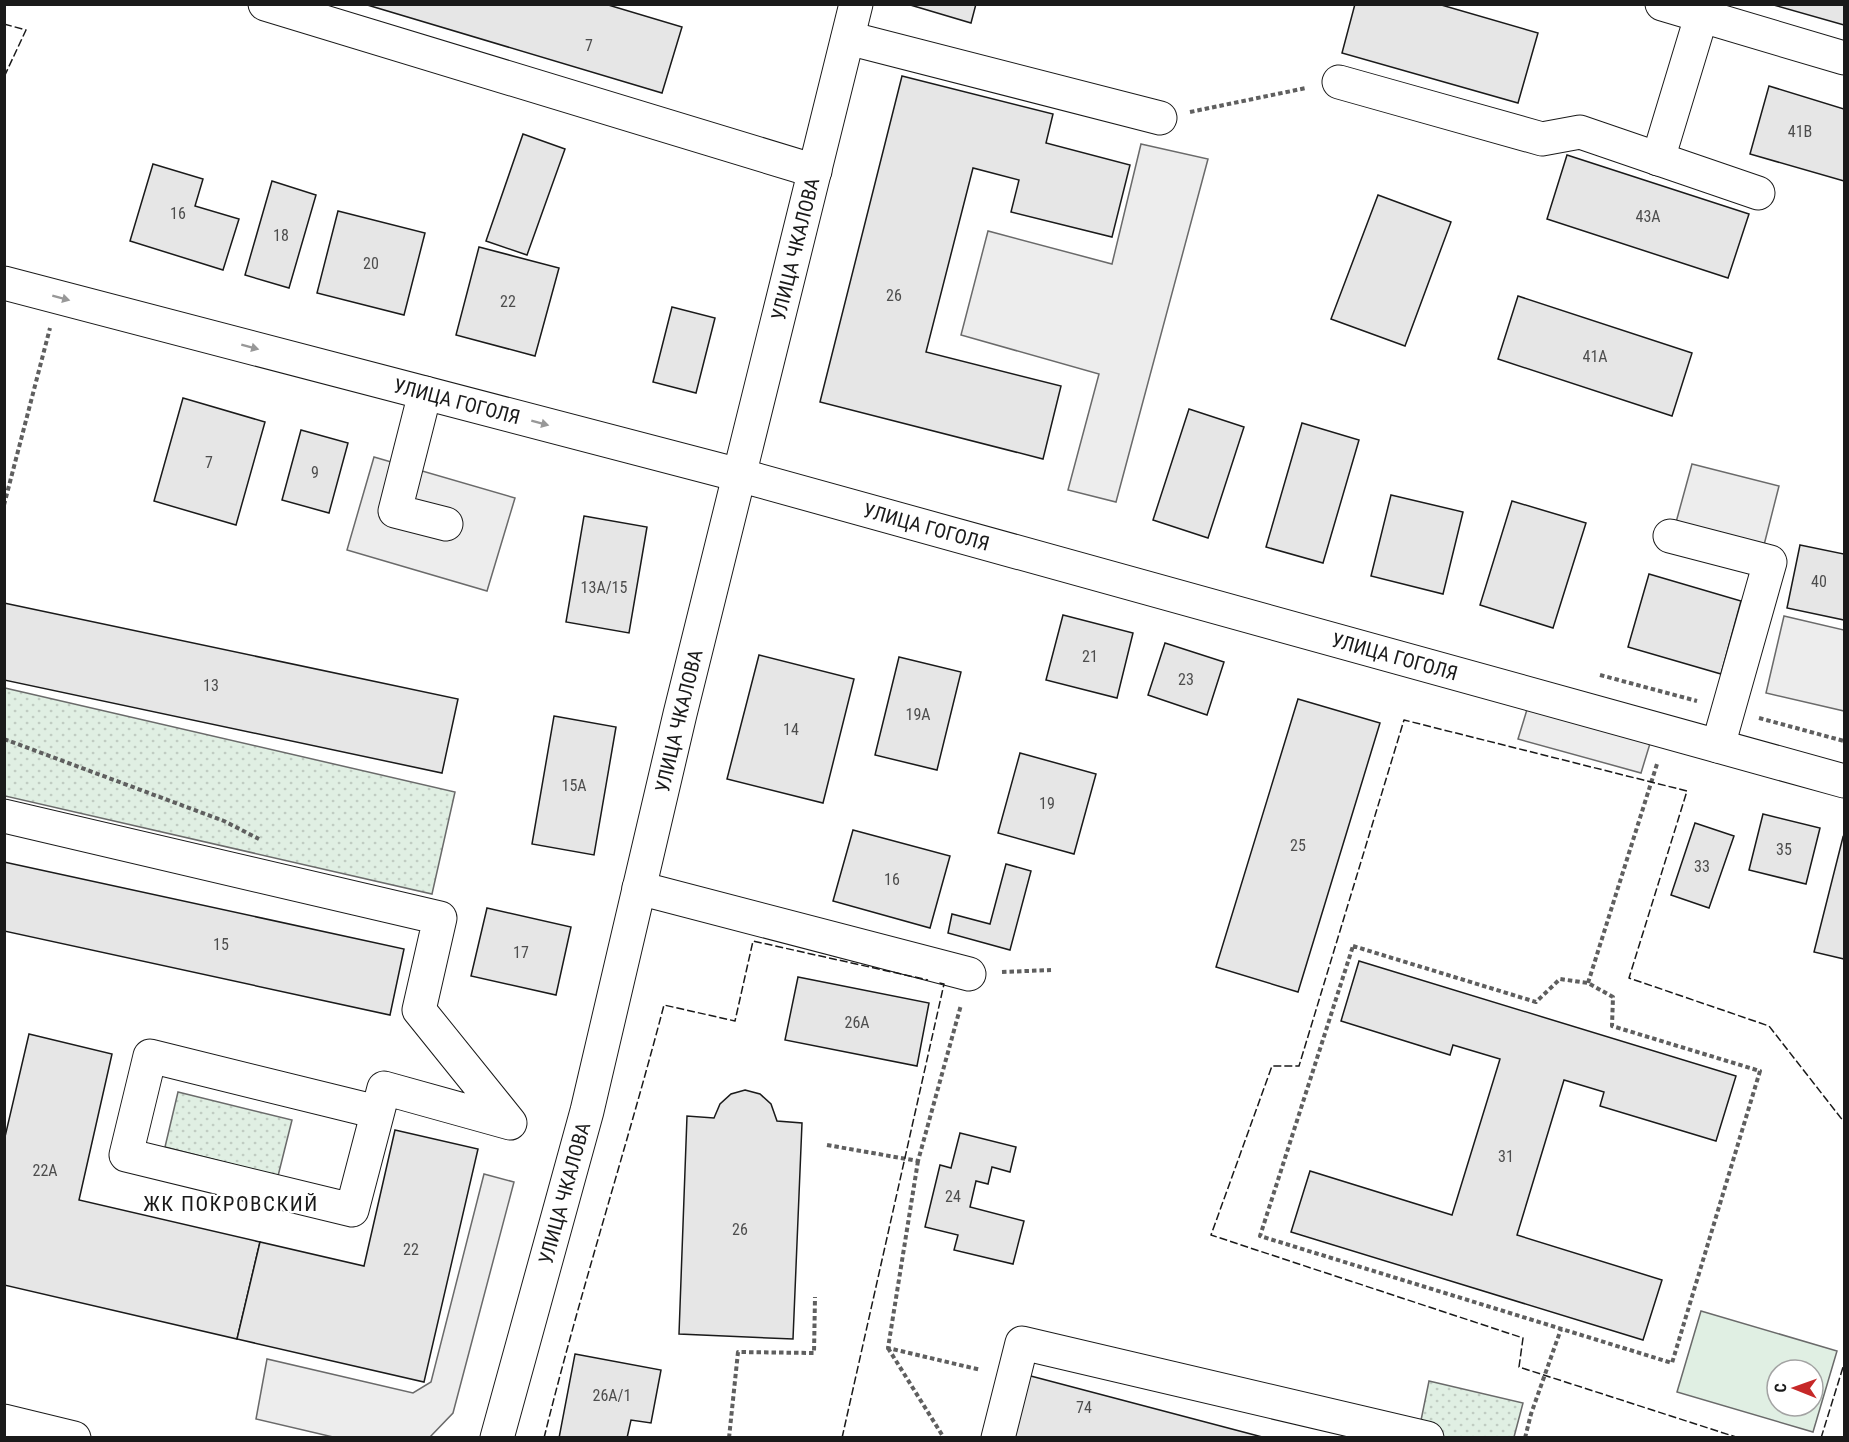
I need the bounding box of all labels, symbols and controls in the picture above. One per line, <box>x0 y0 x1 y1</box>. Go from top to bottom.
house number: 7 <box>585 36 593 55</box>
house number: 41В <box>1788 122 1812 141</box>
street label: УЛИЦА ЧКАЛОВА <box>766 175 825 323</box>
house number: 16 <box>170 204 186 223</box>
house number: 43А <box>1635 207 1661 226</box>
house number: 18 <box>273 226 289 245</box>
house number: 20 <box>363 254 379 273</box>
house number: 26 <box>886 286 902 305</box>
house number: 22 <box>500 292 516 311</box>
one-way arrow <box>52 293 70 303</box>
one-way arrow <box>241 343 259 352</box>
house number: 41А <box>1582 347 1608 366</box>
street label: УЛИЦА ГОГОЛЯ <box>391 373 523 429</box>
one-way arrow <box>531 419 549 428</box>
house number: 7 <box>205 453 213 472</box>
house number: 9 <box>311 463 319 482</box>
street label: УЛИЦА ГОГОЛЯ <box>861 498 992 556</box>
house number: 40 <box>1811 572 1827 591</box>
house number: 13А/15 <box>581 578 627 597</box>
street label: УЛИЦА ГОГОЛЯ <box>1329 628 1460 685</box>
street label: УЛИЦА ЧКАЛОВА <box>650 646 708 795</box>
house number: 21 <box>1082 647 1098 666</box>
house number: 23 <box>1178 670 1194 689</box>
house number: 13 <box>203 676 219 695</box>
house number: 19А <box>905 705 931 724</box>
house number: 14 <box>783 720 799 739</box>
house number: 15А <box>561 776 587 795</box>
house number: 19 <box>1039 794 1055 813</box>
house number: 25 <box>1290 836 1306 855</box>
house number: 35 <box>1776 840 1792 859</box>
house number: 33 <box>1694 857 1710 876</box>
house number: 16 <box>884 870 900 889</box>
house number: 15 <box>213 935 229 954</box>
house number: 17 <box>513 943 529 962</box>
house number: 26А <box>844 1013 870 1032</box>
street label: УЛИЦА ЧКАЛОВА <box>533 1119 595 1267</box>
house number: 31 <box>1498 1147 1514 1166</box>
house number: 22А <box>32 1161 58 1180</box>
house number: 24 <box>945 1187 961 1206</box>
district label: ЖК ПОКРОВСКИЙ <box>143 1192 319 1216</box>
house number: 26 <box>732 1220 748 1239</box>
house number: 22 <box>403 1240 419 1259</box>
north arrow <box>1765 1358 1825 1418</box>
text: С <box>1771 1383 1790 1392</box>
house number: 26А/1 <box>593 1386 631 1405</box>
house number: 74 <box>1076 1398 1092 1417</box>

